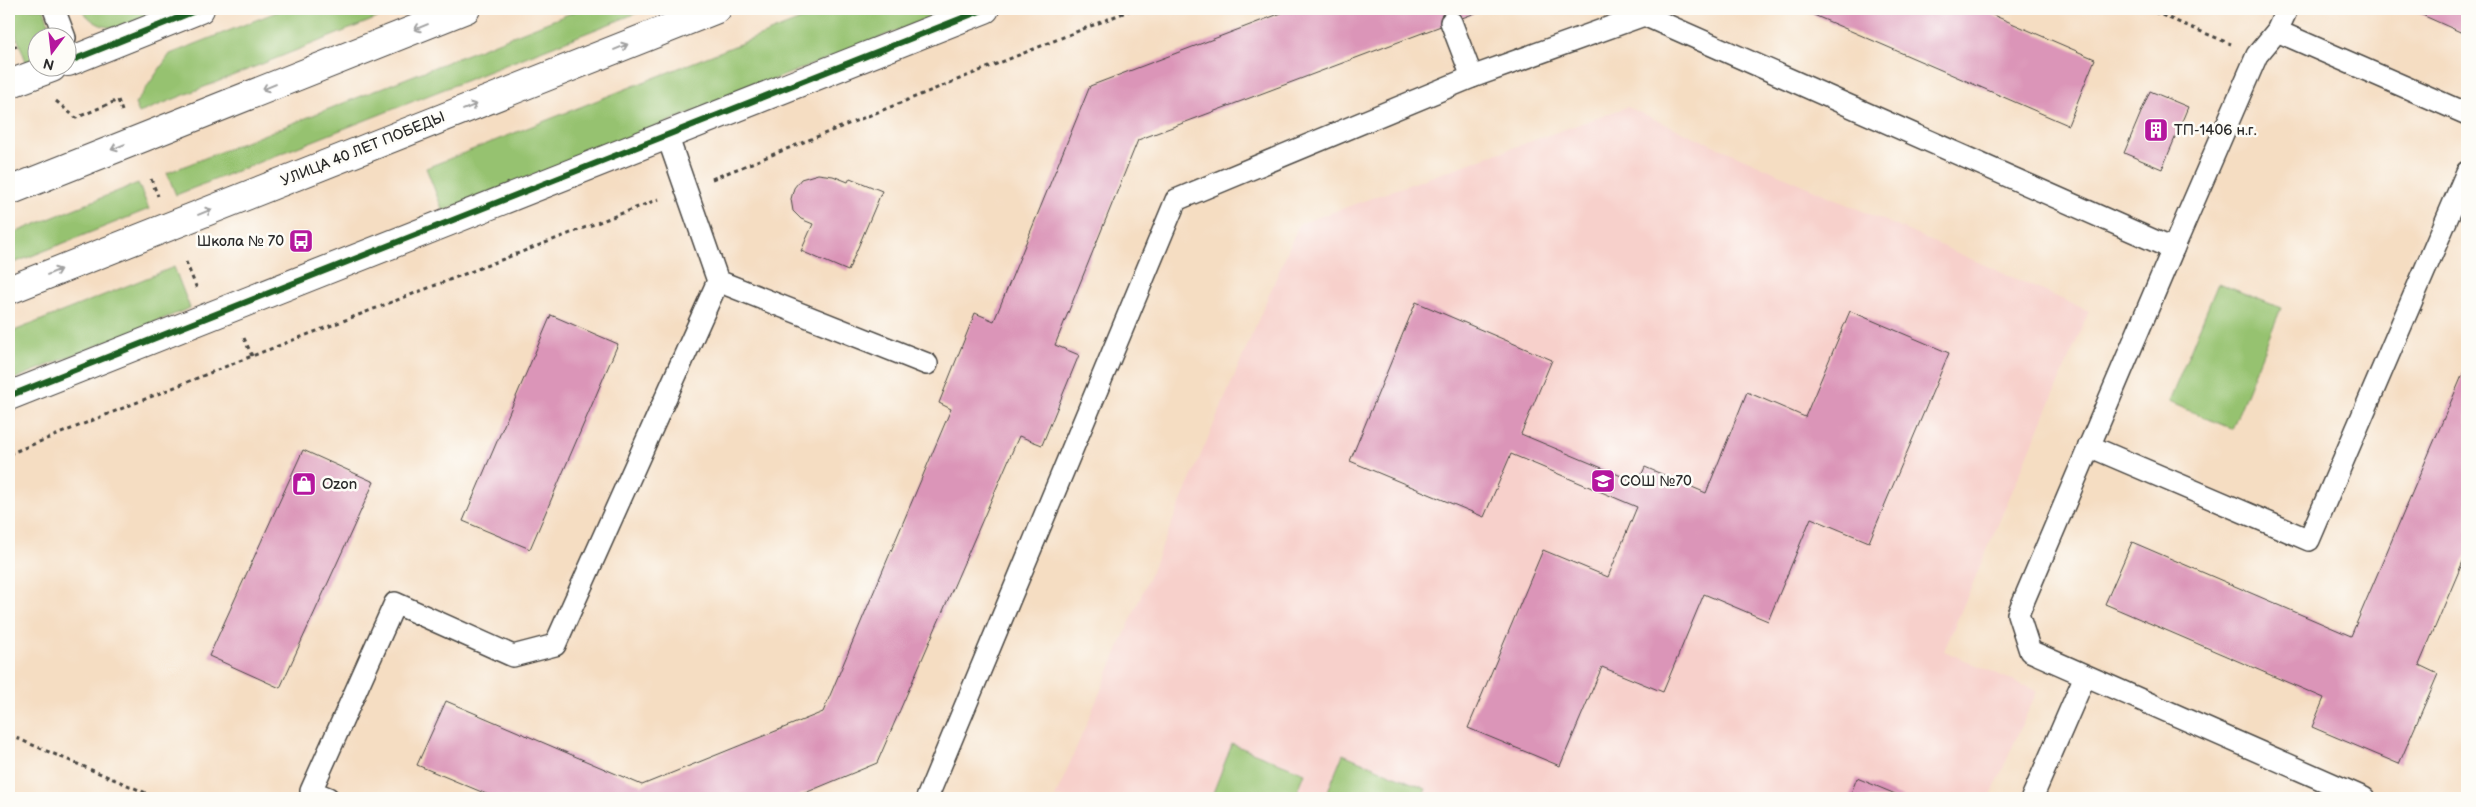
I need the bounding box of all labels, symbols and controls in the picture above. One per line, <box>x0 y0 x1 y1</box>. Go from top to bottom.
one-way arrow <box>413 23 428 32</box>
north arrow <box>28 28 78 78</box>
one-way arrow <box>613 42 628 51</box>
text: N <box>41 55 56 74</box>
one-way arrow <box>262 83 277 92</box>
one-way arrow <box>462 101 477 111</box>
street label: УЛИЦА 40 ЛЕТ ПОБЕДЫ <box>278 107 448 191</box>
building icon: ТП-1406 н.г. <box>2143 117 2169 143</box>
place label: ТП-1406 н.г. <box>2174 121 2257 140</box>
one-way arrow <box>111 143 126 152</box>
one-way arrow <box>197 207 212 217</box>
bus stop icon: Школа № 70 <box>288 228 314 254</box>
place label: Школа № 70 <box>197 232 284 251</box>
one-way arrow <box>46 266 61 276</box>
school or university icon: СОШ №70 <box>1590 468 1616 494</box>
shop icon: Ozon <box>291 471 317 497</box>
place label: СОШ №70 <box>1620 472 1692 491</box>
place label: Ozon <box>322 475 357 494</box>

